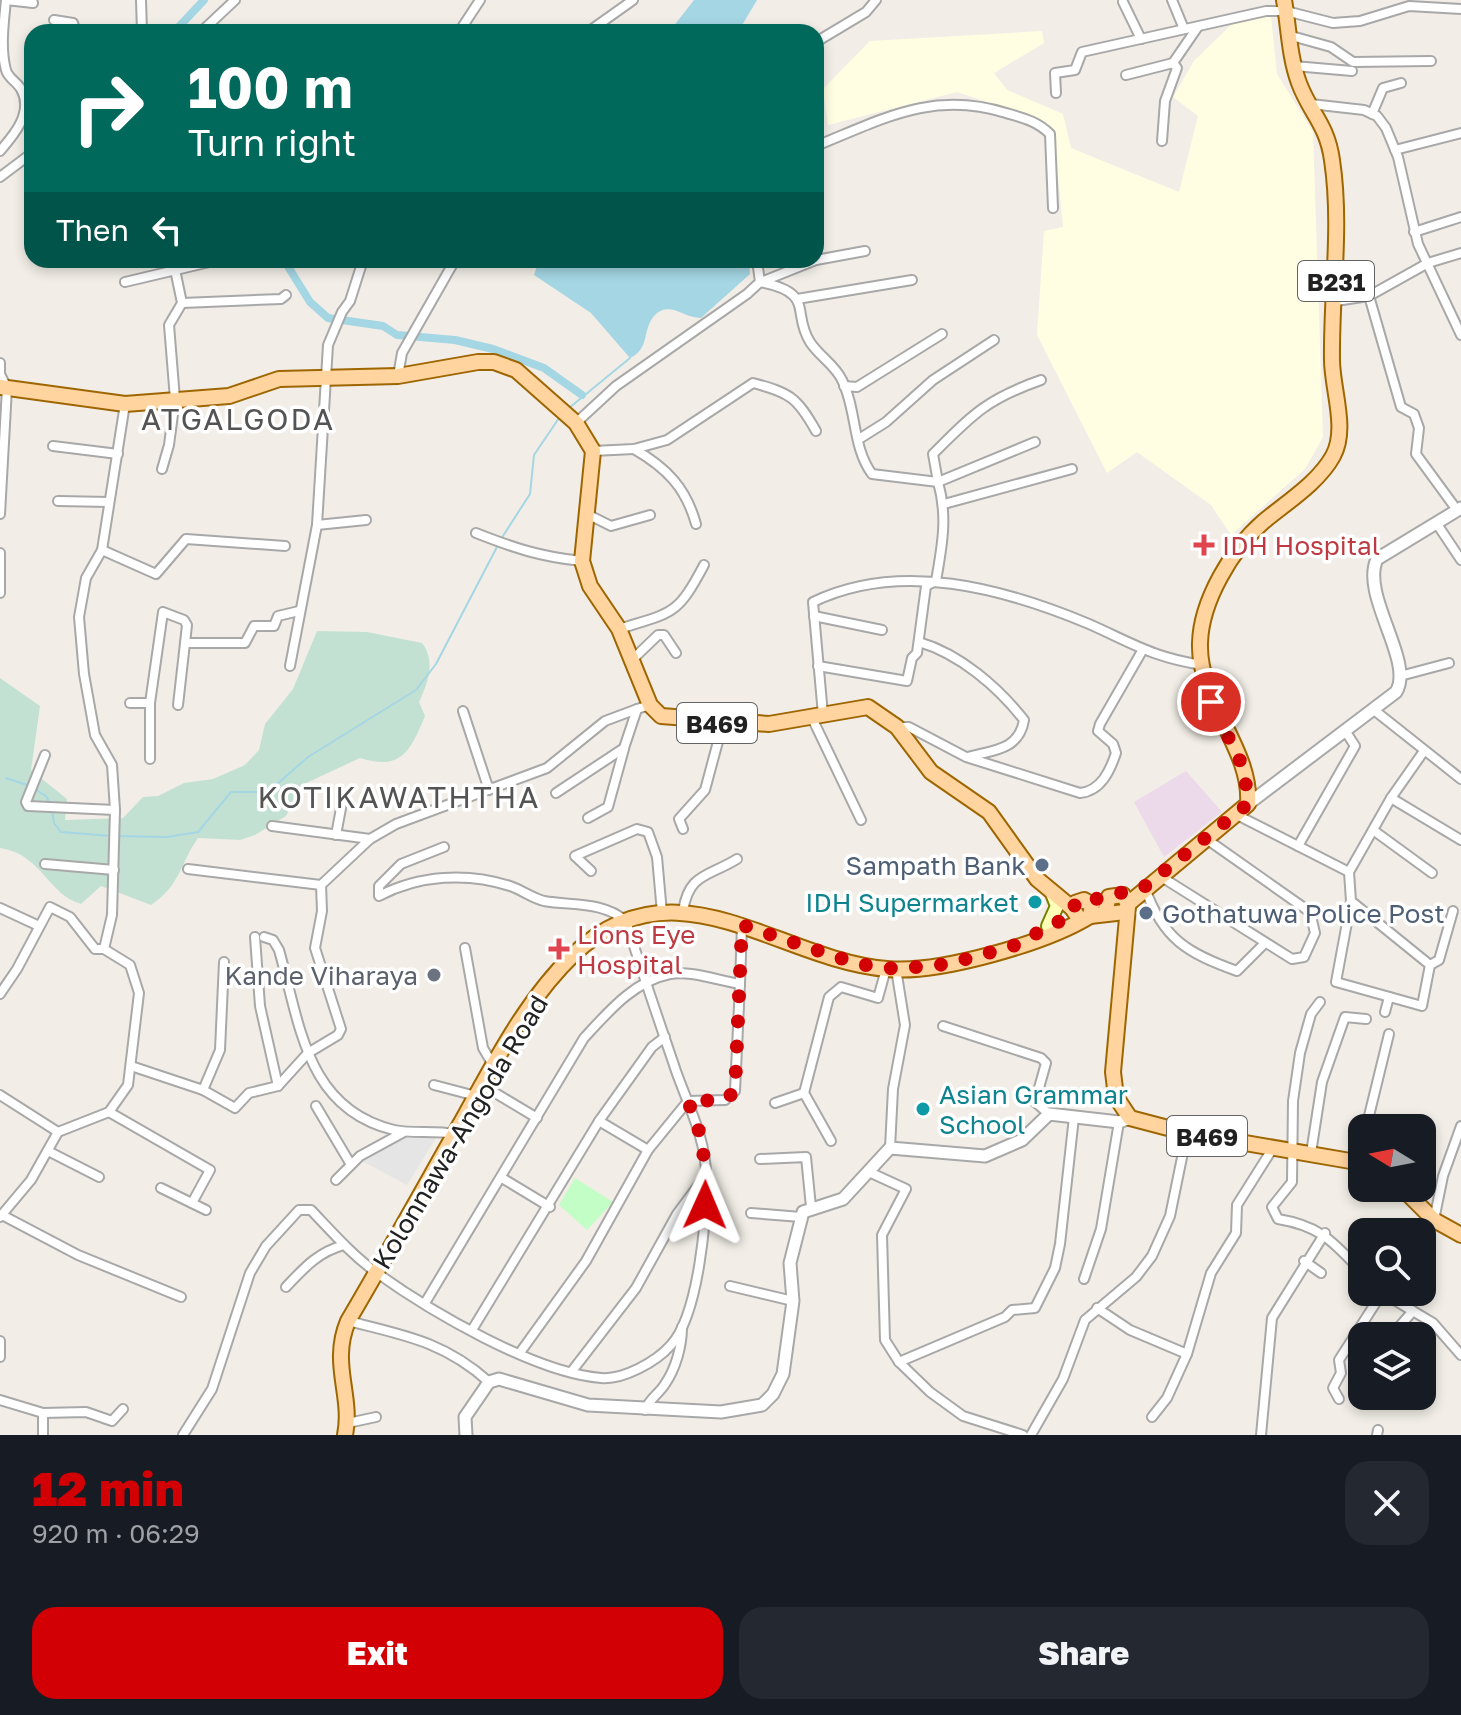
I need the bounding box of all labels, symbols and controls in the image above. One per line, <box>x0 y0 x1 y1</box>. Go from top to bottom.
text: 100 m <box>188 53 353 120</box>
icon: right <box>56 56 160 160</box>
text: Turn right <box>188 121 356 164</box>
icon: left <box>145 208 189 252</box>
text: Then <box>56 212 129 248</box>
road number: B231 <box>1298 261 1374 301</box>
district label: ATGALGODA <box>141 401 335 437</box>
place label: IDH Hospital <box>1222 530 1380 561</box>
marker: IDH Hospital <box>1193 534 1215 556</box>
pin <box>1177 668 1245 736</box>
icon: arrive <box>1189 680 1233 724</box>
road number: B469 <box>677 703 757 743</box>
district label: KOTIKAWATHTHA <box>258 779 540 815</box>
place label: Sampath Bank <box>846 850 1026 881</box>
marker: Sampath Bank <box>1033 856 1051 874</box>
place label: IDH Supermarket <box>805 887 1019 918</box>
marker: IDH Supermarket <box>1026 893 1044 911</box>
place label: Gothatuwa Police Post <box>1162 898 1445 929</box>
marker: Gothatuwa Police Post <box>1137 904 1155 922</box>
place label: Lions Eye Hospital <box>577 919 695 980</box>
marker: Lions Eye Hospital <box>548 938 570 960</box>
place label: Kande Viharaya <box>224 960 418 991</box>
marker: Kande Viharaya <box>425 966 443 984</box>
street label: Kolonnawa-Angoda Road <box>366 989 554 1275</box>
place label: Asian Grammar School <box>939 1079 1128 1140</box>
marker: Asian Grammar School <box>914 1100 932 1118</box>
north arrow <box>1348 1114 1436 1202</box>
map controls <box>1348 1114 1436 1410</box>
road number: B469 <box>1167 1116 1247 1156</box>
position arrow <box>663 1163 747 1247</box>
button: search <box>1348 1218 1436 1306</box>
button: layers <box>1348 1322 1436 1410</box>
text: 12 min <box>32 1459 184 1517</box>
button: close <box>1345 1461 1429 1545</box>
text: 920 m · 06:29 <box>32 1518 200 1549</box>
button: Exit <box>32 1607 723 1699</box>
button: Share <box>739 1607 1429 1699</box>

